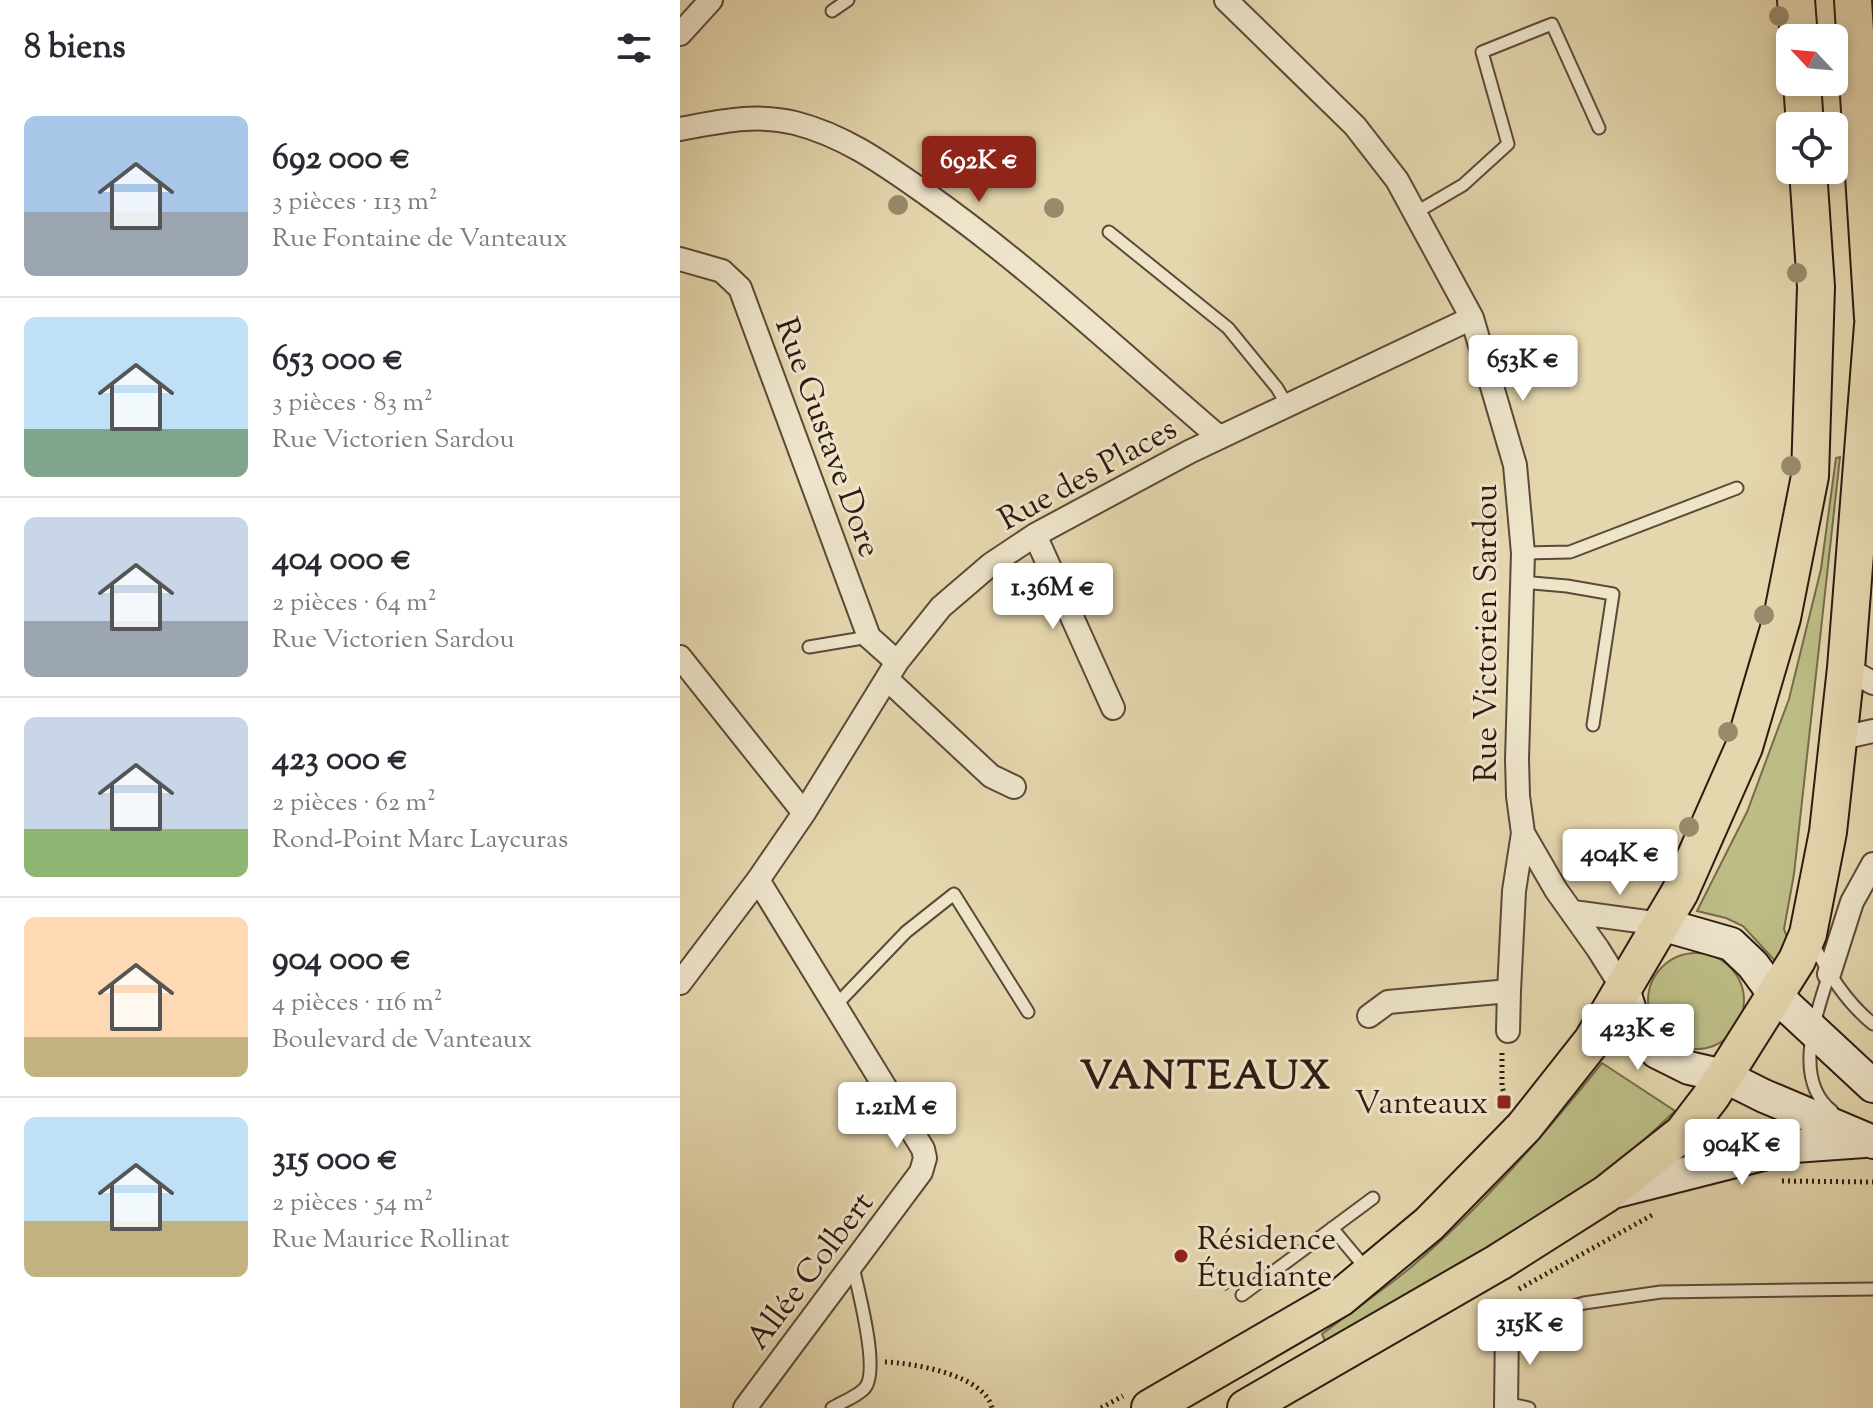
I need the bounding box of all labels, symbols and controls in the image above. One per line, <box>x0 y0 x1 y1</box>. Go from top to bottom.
text: 8 biens <box>24 24 126 73</box>
north arrow <box>1776 24 1848 96</box>
map controls <box>1776 24 1848 184</box>
icon: filters <box>612 26 656 70</box>
button: locate <box>1776 112 1848 184</box>
text: 692 000 € <box>272 135 411 184</box>
pin: 692K € <box>914 136 1044 204</box>
text: 692K € <box>940 143 1018 180</box>
icon: home <box>88 148 184 244</box>
text: 3 pièces · 113 m² <box>272 184 438 221</box>
text: Rue Fontaine de Vanteaux <box>272 221 567 258</box>
street label: Rue Gustave Dore <box>761 312 891 564</box>
pin: 653K € <box>1458 335 1588 403</box>
text: 653 000 € <box>272 336 404 385</box>
text: 653K € <box>1487 342 1559 379</box>
icon: home <box>88 349 184 445</box>
text: 3 pièces · 83 m² <box>272 385 433 422</box>
street label: Rue des Places <box>991 408 1186 544</box>
text: Rue Victorien Sardou <box>272 422 515 459</box>
street label: Rue Victorien Sardou <box>1465 484 1511 782</box>
text: 404 000 € <box>272 536 412 585</box>
icon: home <box>88 549 184 645</box>
pin: 1.36M € <box>979 563 1127 631</box>
text: 1.36M € <box>1011 570 1095 607</box>
text: 2 pièces · 64 m² <box>272 585 437 622</box>
text: Rue Victorien Sardou <box>272 622 515 659</box>
text: 423 000 € <box>272 736 408 785</box>
icon: home <box>88 749 184 845</box>
text: 2 pièces · 62 m² <box>272 785 436 822</box>
text: Rond-Point Marc Laycuras <box>272 822 568 859</box>
pin: 404K € <box>1555 829 1685 897</box>
text: 404K € <box>1581 836 1659 873</box>
text: 904 000 € <box>272 936 411 985</box>
icon: home <box>88 949 184 1045</box>
text: 4 pièces · 116 m² <box>272 985 443 1022</box>
pin: 423K € <box>1573 1004 1703 1072</box>
text: 423K € <box>1600 1011 1676 1048</box>
text: Boulevard de Vanteaux <box>272 1022 532 1059</box>
district label: VANTEAUX <box>1080 1050 1332 1107</box>
pin: 1.21M € <box>823 1082 971 1150</box>
place label: Vanteaux <box>1355 1082 1488 1128</box>
text: 1.21M € <box>856 1089 938 1126</box>
marker: Vanteaux <box>1495 1093 1513 1111</box>
pin: 904K € <box>1677 1119 1807 1187</box>
text: 904K € <box>1703 1126 1781 1163</box>
text: 315 000 € <box>272 1136 398 1185</box>
icon: home <box>88 1149 184 1245</box>
street label: Allée Colbert <box>737 1183 886 1360</box>
text: 2 pièces · 54 m² <box>272 1185 433 1222</box>
place label: Résidence Étudiante <box>1197 1218 1336 1301</box>
text: Rue Maurice Rollinat <box>272 1222 509 1259</box>
marker: Résidence Étudiante <box>1172 1247 1190 1265</box>
pin: 315K € <box>1465 1299 1595 1367</box>
text: 315K € <box>1496 1306 1564 1343</box>

